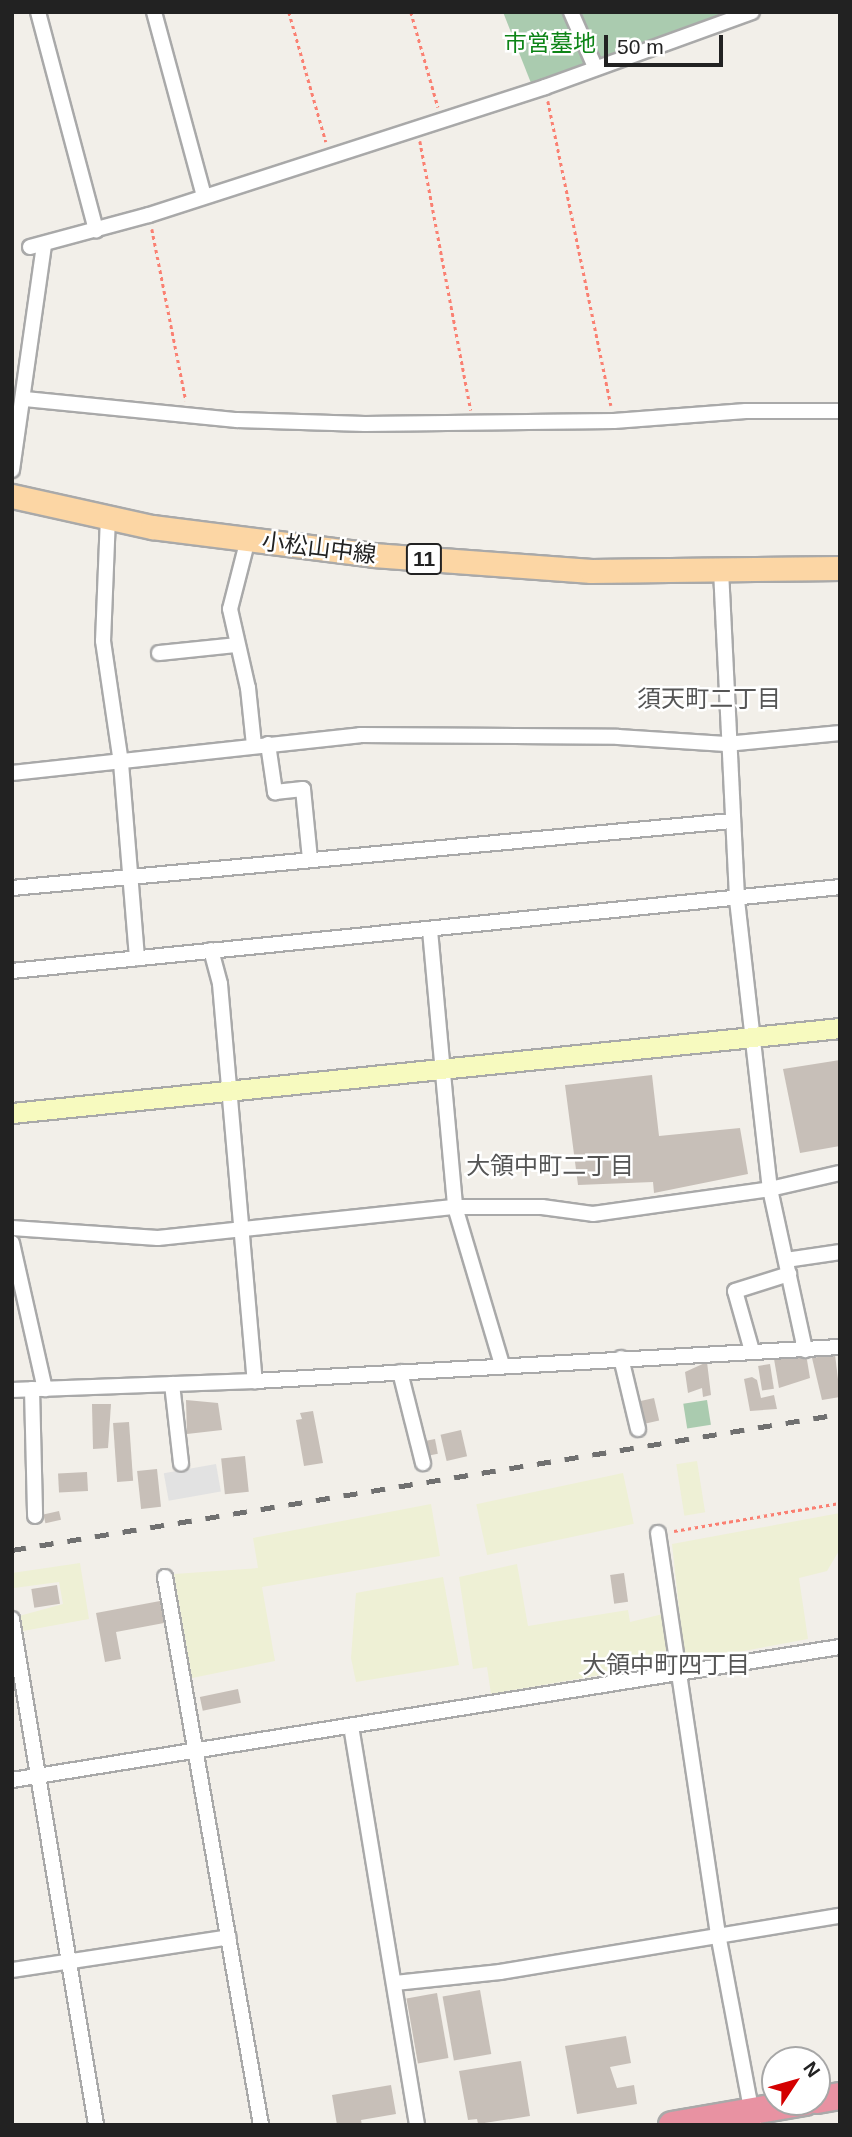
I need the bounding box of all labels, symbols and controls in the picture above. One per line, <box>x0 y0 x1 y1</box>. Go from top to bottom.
scale bar <box>607 21 726 65</box>
park label: 市営墓地 <box>504 29 596 57</box>
text: 50 m <box>617 35 664 58</box>
street label: 小松山中線 <box>260 527 378 569</box>
road number: 11 <box>405 542 443 576</box>
district label: 須天町二丁目 <box>637 685 781 713</box>
district label: 大領中町二丁目 <box>466 1152 634 1180</box>
district label: 大領中町四丁目 <box>582 1651 750 1679</box>
north arrow <box>761 2046 831 2116</box>
text: N <box>799 2058 824 2081</box>

